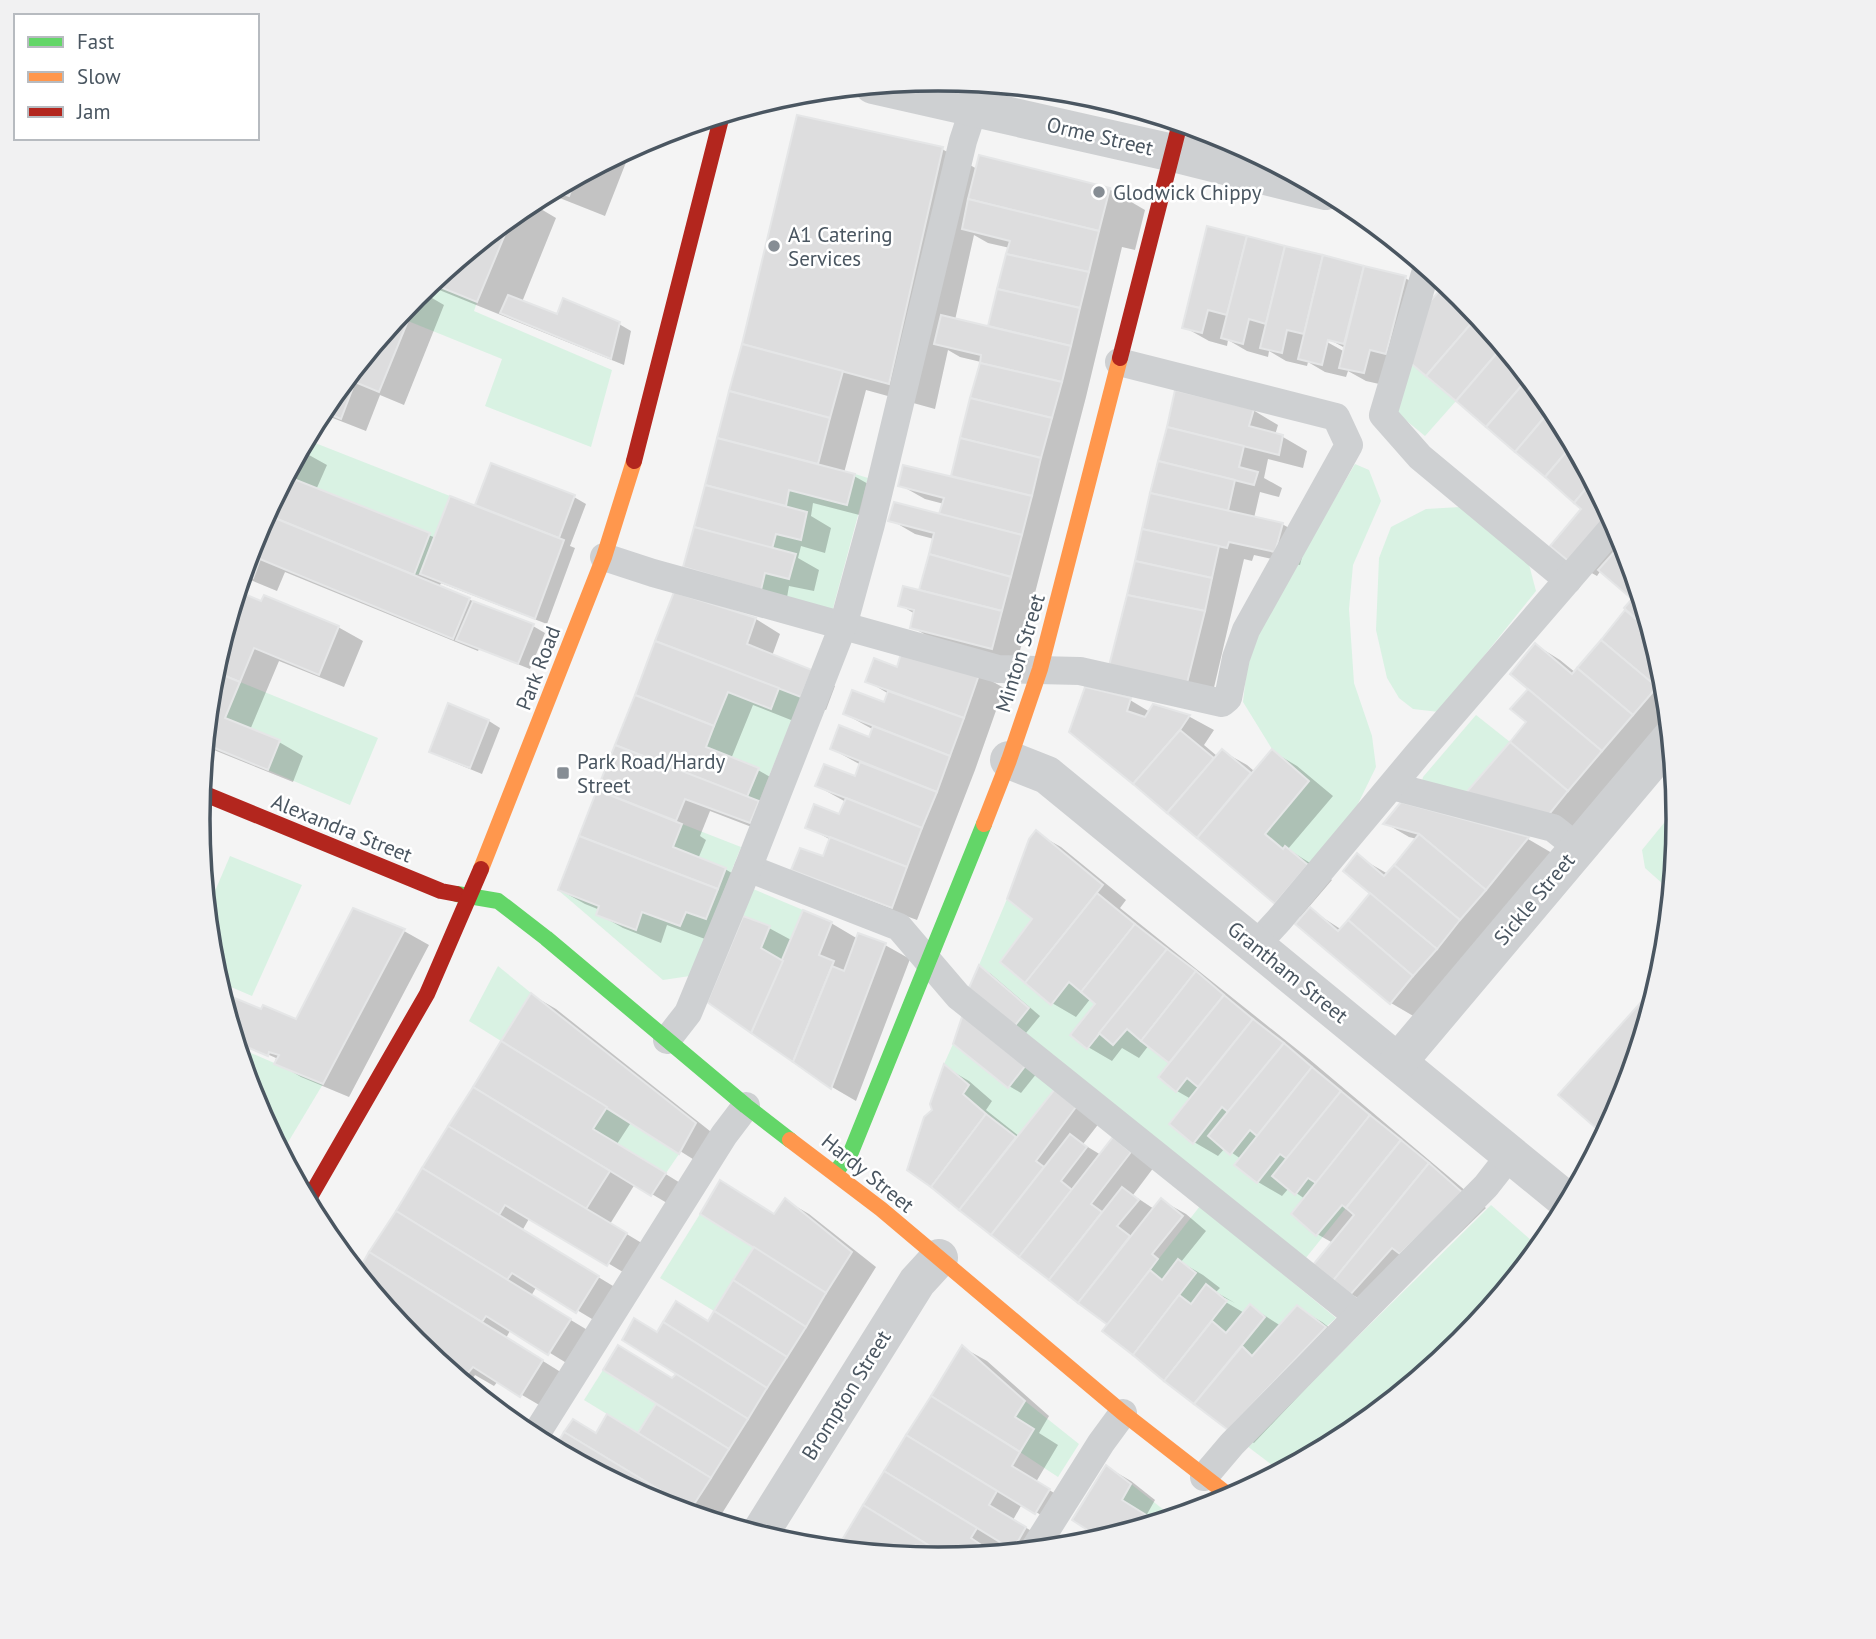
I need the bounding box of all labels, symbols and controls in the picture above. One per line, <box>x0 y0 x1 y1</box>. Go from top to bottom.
legend <box>14 14 259 140</box>
text: Fast <box>77 28 114 55</box>
text: Slow <box>77 63 121 90</box>
text: Jam <box>76 98 111 125</box>
street label: Orme Street <box>1044 111 1156 161</box>
place label: Glodwick Chippy <box>1113 179 1262 206</box>
marker: Glodwick Chippy <box>1091 184 1107 200</box>
place label: A1 Catering Services <box>788 221 892 272</box>
marker: A1 Catering Services <box>766 238 782 254</box>
street label: Minton Street <box>989 590 1051 716</box>
street label: Park Road <box>510 622 566 714</box>
place label: Park Road/Hardy Street <box>577 748 725 799</box>
marker: Park Road/Hardy Street <box>555 765 571 781</box>
street label: Alexandra Street <box>268 787 416 869</box>
street label: Sickle Street <box>1488 847 1580 951</box>
street label: Grantham Street <box>1222 915 1354 1029</box>
street label: Hardy Street <box>816 1128 920 1218</box>
street label: Brompton Street <box>795 1325 897 1465</box>

